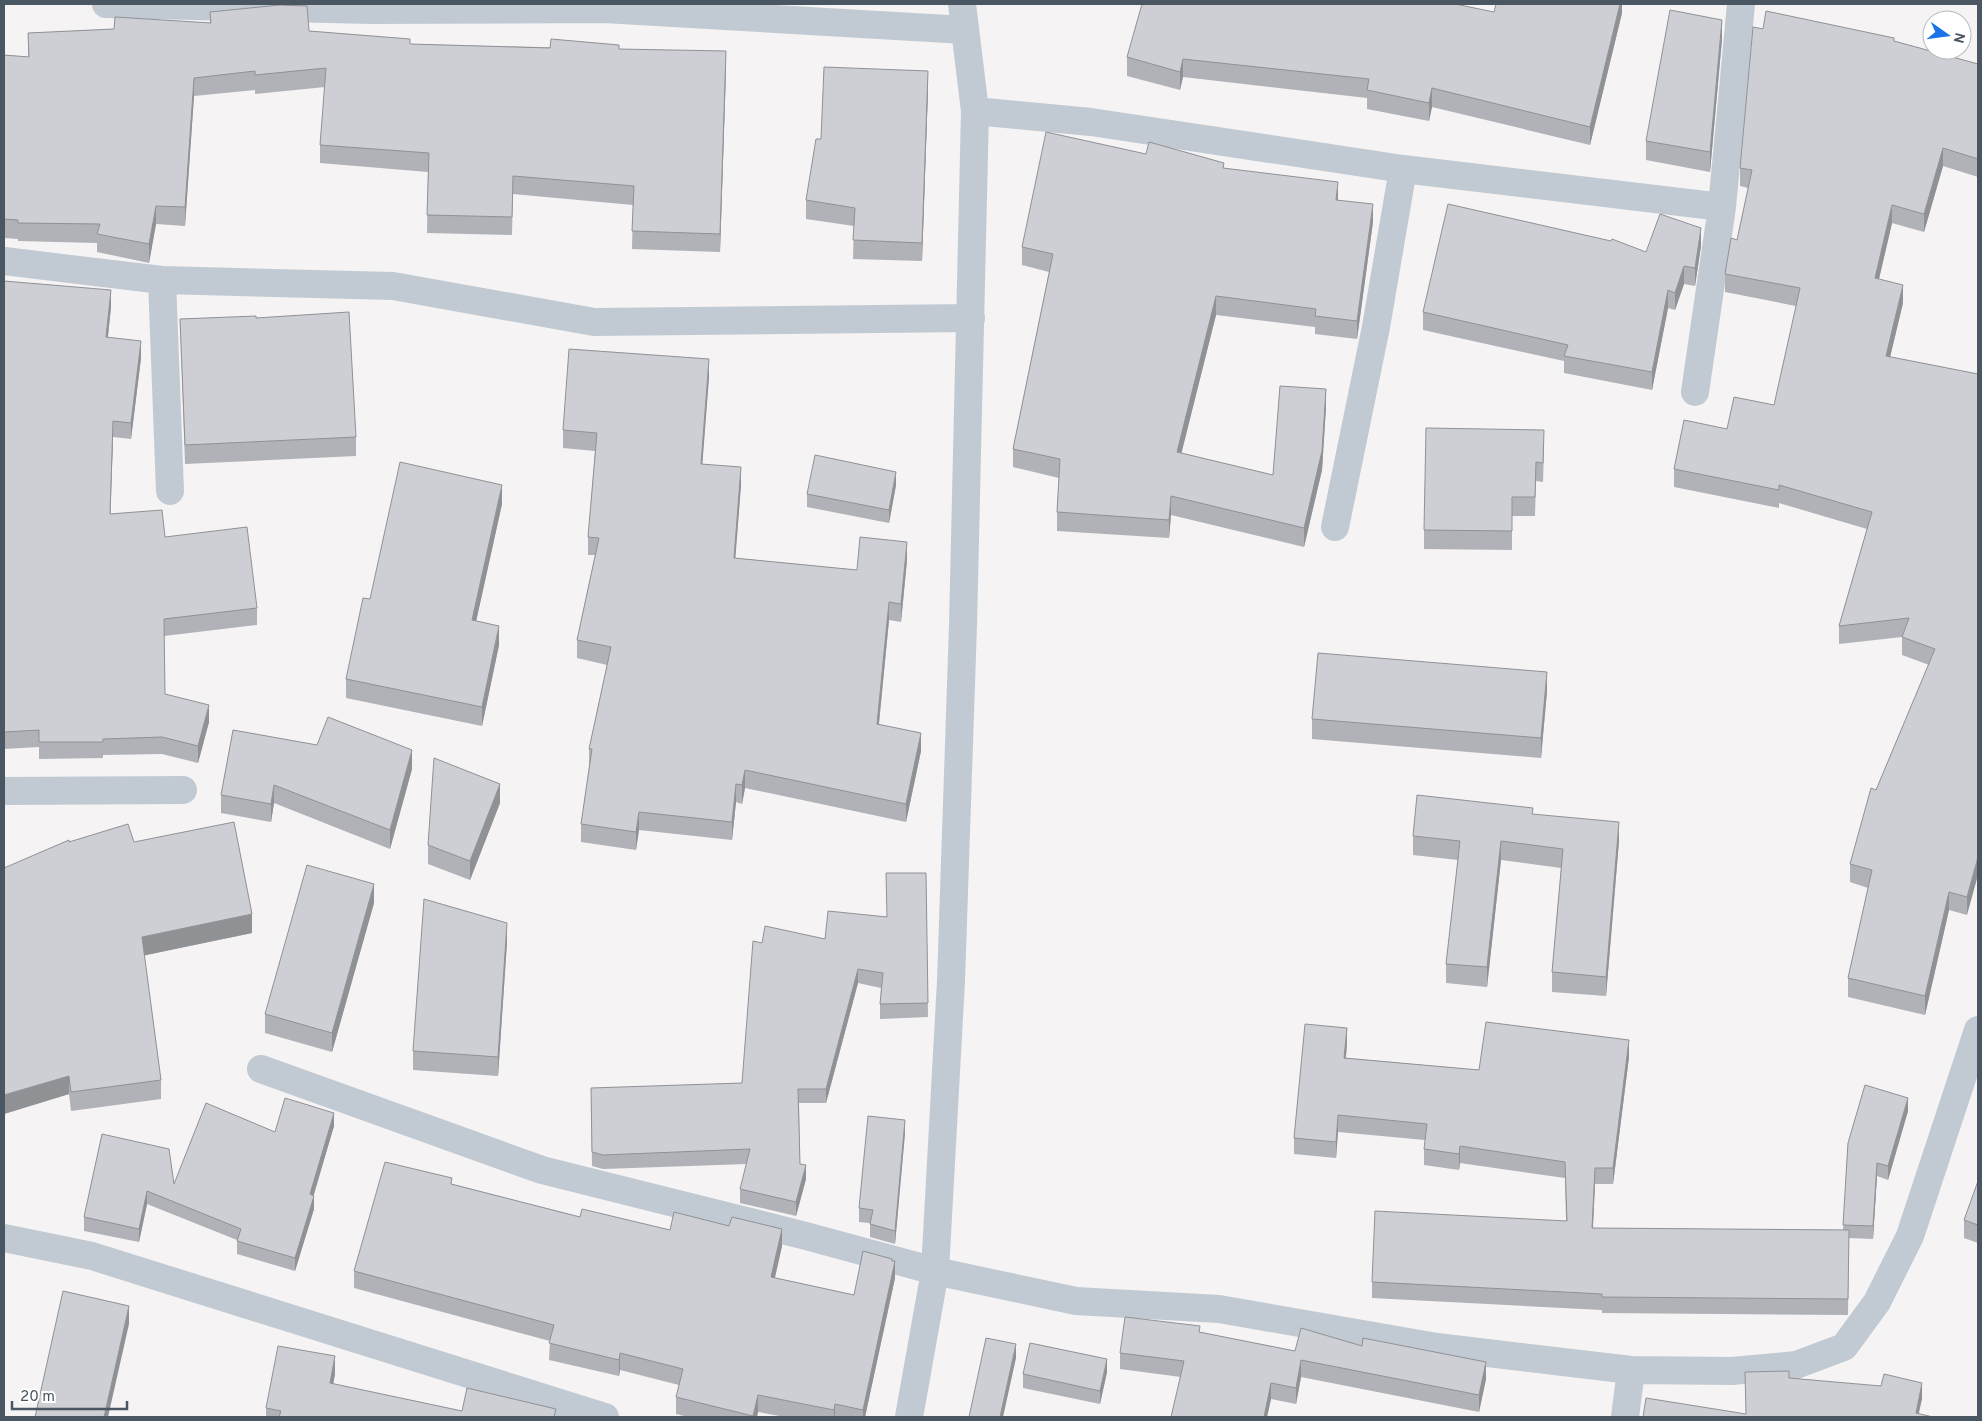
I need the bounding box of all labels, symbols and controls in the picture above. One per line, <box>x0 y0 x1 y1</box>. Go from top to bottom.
north arrow <box>1922 10 1972 60</box>
text: N <box>1949 31 1968 45</box>
scale bar <box>12 1378 128 1410</box>
text: 20 m <box>20 1388 55 1407</box>

